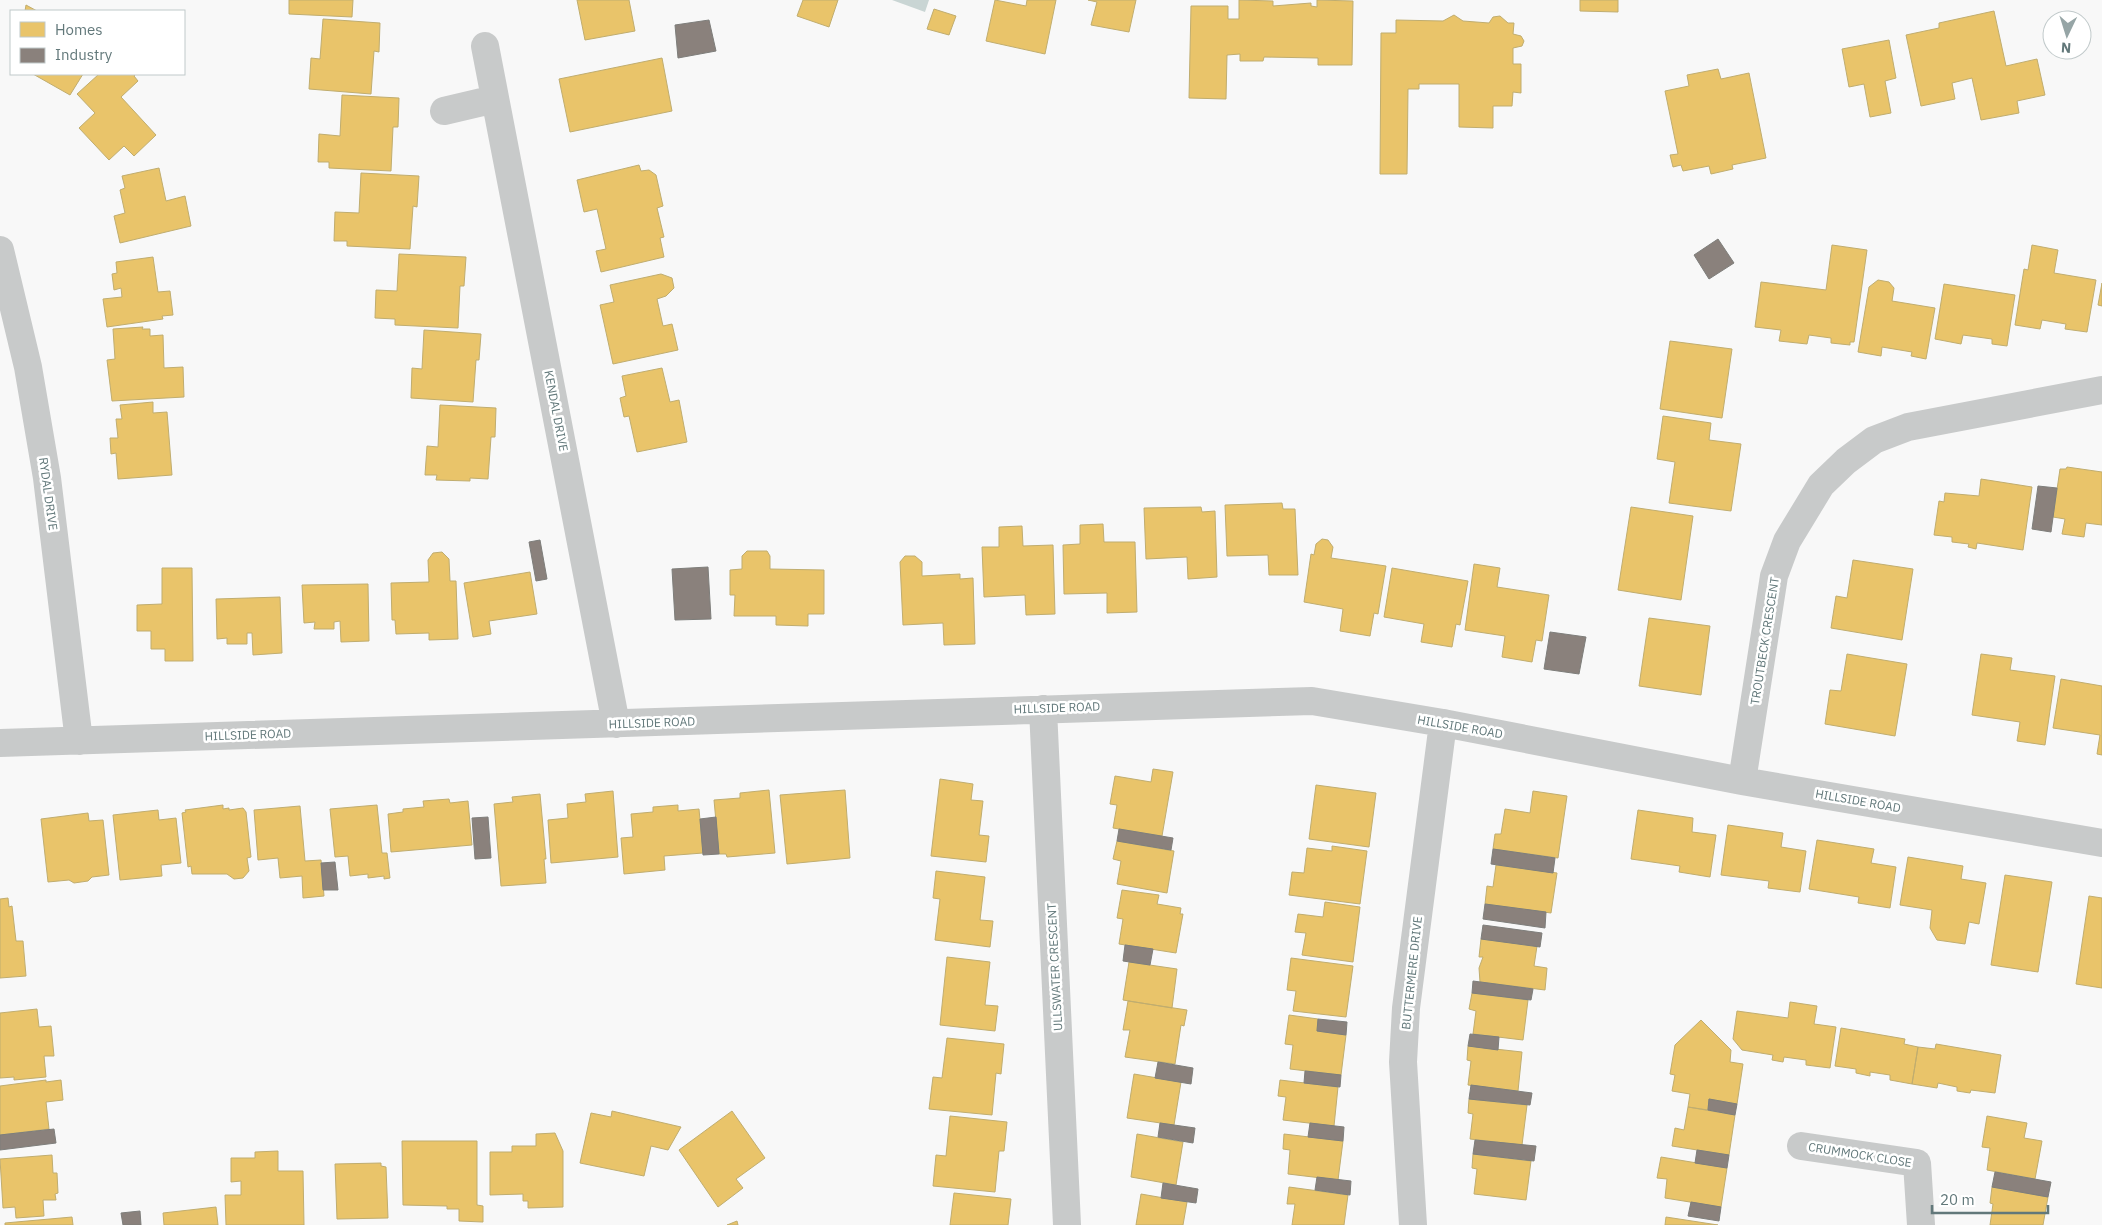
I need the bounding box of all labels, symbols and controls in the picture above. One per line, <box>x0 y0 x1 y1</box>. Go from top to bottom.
legend <box>10 10 185 75</box>
north arrow <box>2042 10 2092 60</box>
text: Homes <box>55 20 103 39</box>
text: N <box>2060 39 2072 57</box>
text: Industry <box>55 45 113 64</box>
street label: KENDAL DRIVE <box>541 369 572 453</box>
street label: RYDAL DRIVE <box>36 456 61 531</box>
street label: TROUTBECK CRESCENT <box>1747 576 1782 706</box>
street label: HILLSIDE ROAD <box>1013 698 1101 717</box>
street label: HILLSIDE ROAD <box>1416 712 1504 741</box>
street label: HILLSIDE ROAD <box>608 713 696 732</box>
street label: HILLSIDE ROAD <box>204 725 292 744</box>
street label: HILLSIDE ROAD <box>1814 786 1902 815</box>
street label: ULLSWATER CRESCENT <box>1044 903 1065 1031</box>
street label: BUTTERMERE DRIVE <box>1398 916 1425 1030</box>
street label: CRUMMOCK CLOSE <box>1807 1139 1913 1170</box>
scale bar <box>1932 1182 2048 1214</box>
text: 20 m <box>1940 1190 1975 1209</box>

